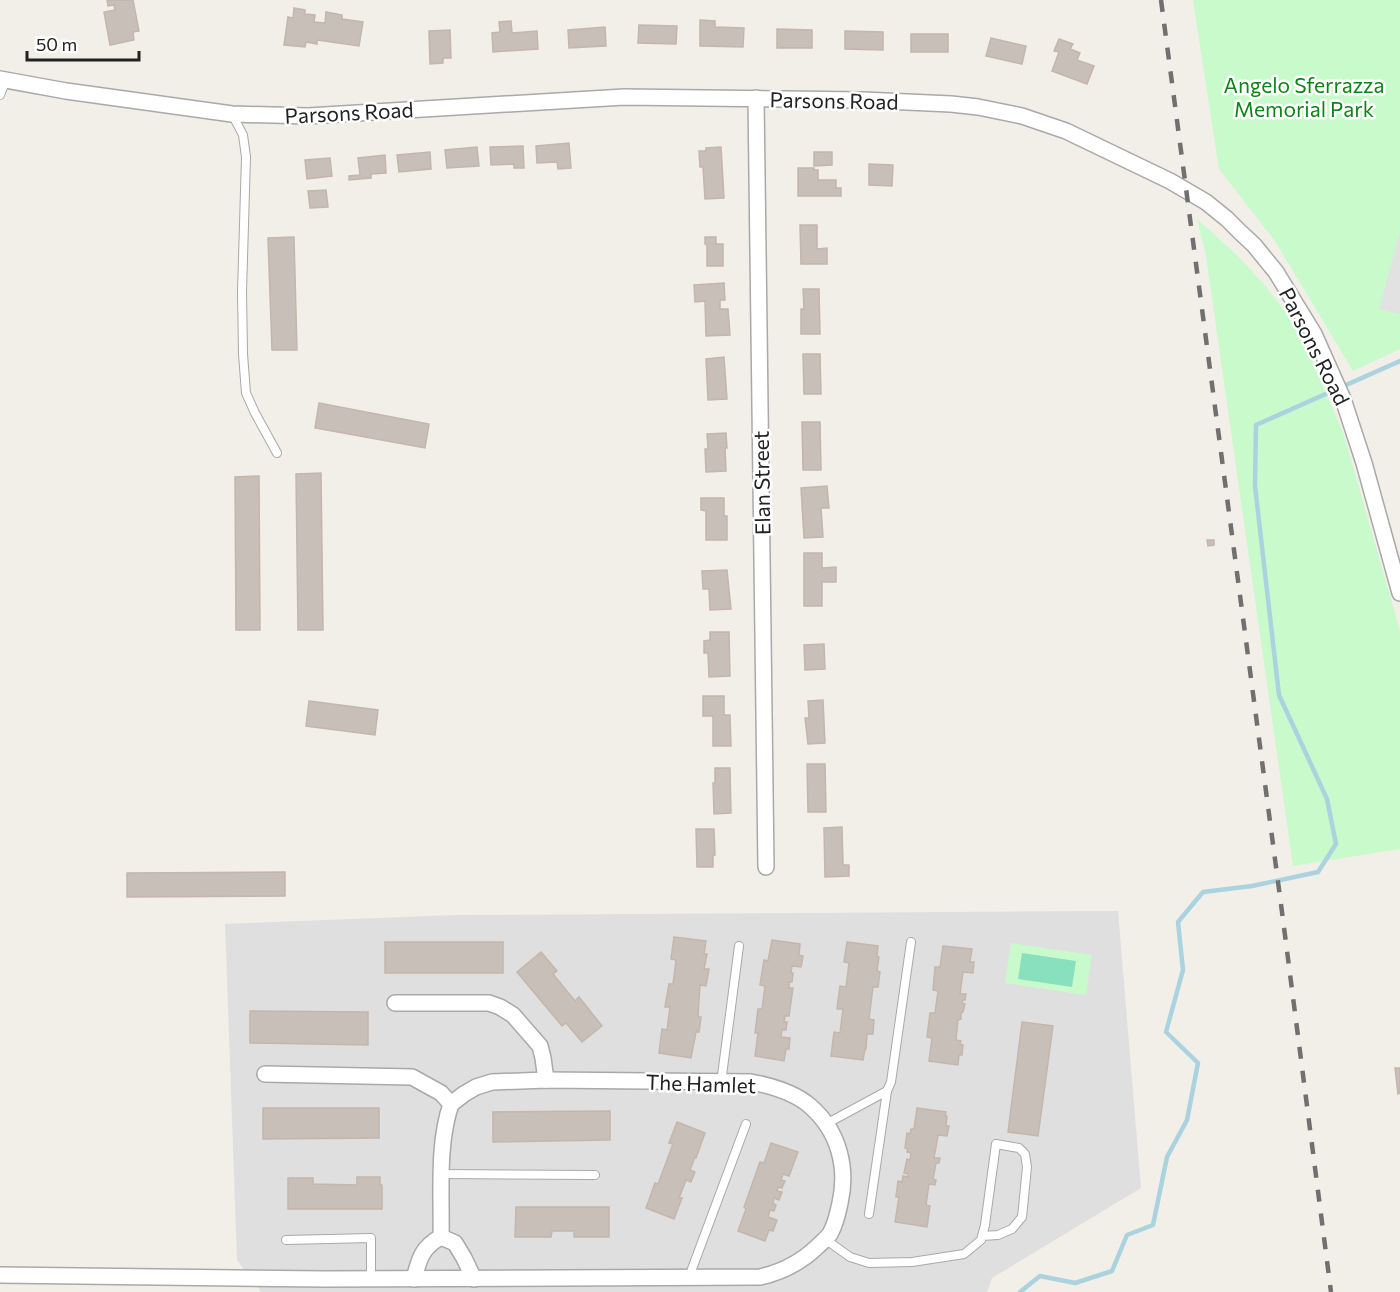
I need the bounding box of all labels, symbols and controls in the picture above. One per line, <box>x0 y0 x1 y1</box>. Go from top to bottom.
scale bar <box>27 24 140 62</box>
text: 50 m <box>36 33 77 55</box>
park label: Angelo Sferrazza Memorial Park <box>1223 72 1385 121</box>
street label: Parsons Road <box>769 86 899 114</box>
street label: Parsons Road <box>284 96 414 128</box>
street label: Parsons Road <box>1275 283 1355 409</box>
street label: Elan Street <box>748 431 774 535</box>
street label: The Hamlet <box>645 1069 757 1097</box>

